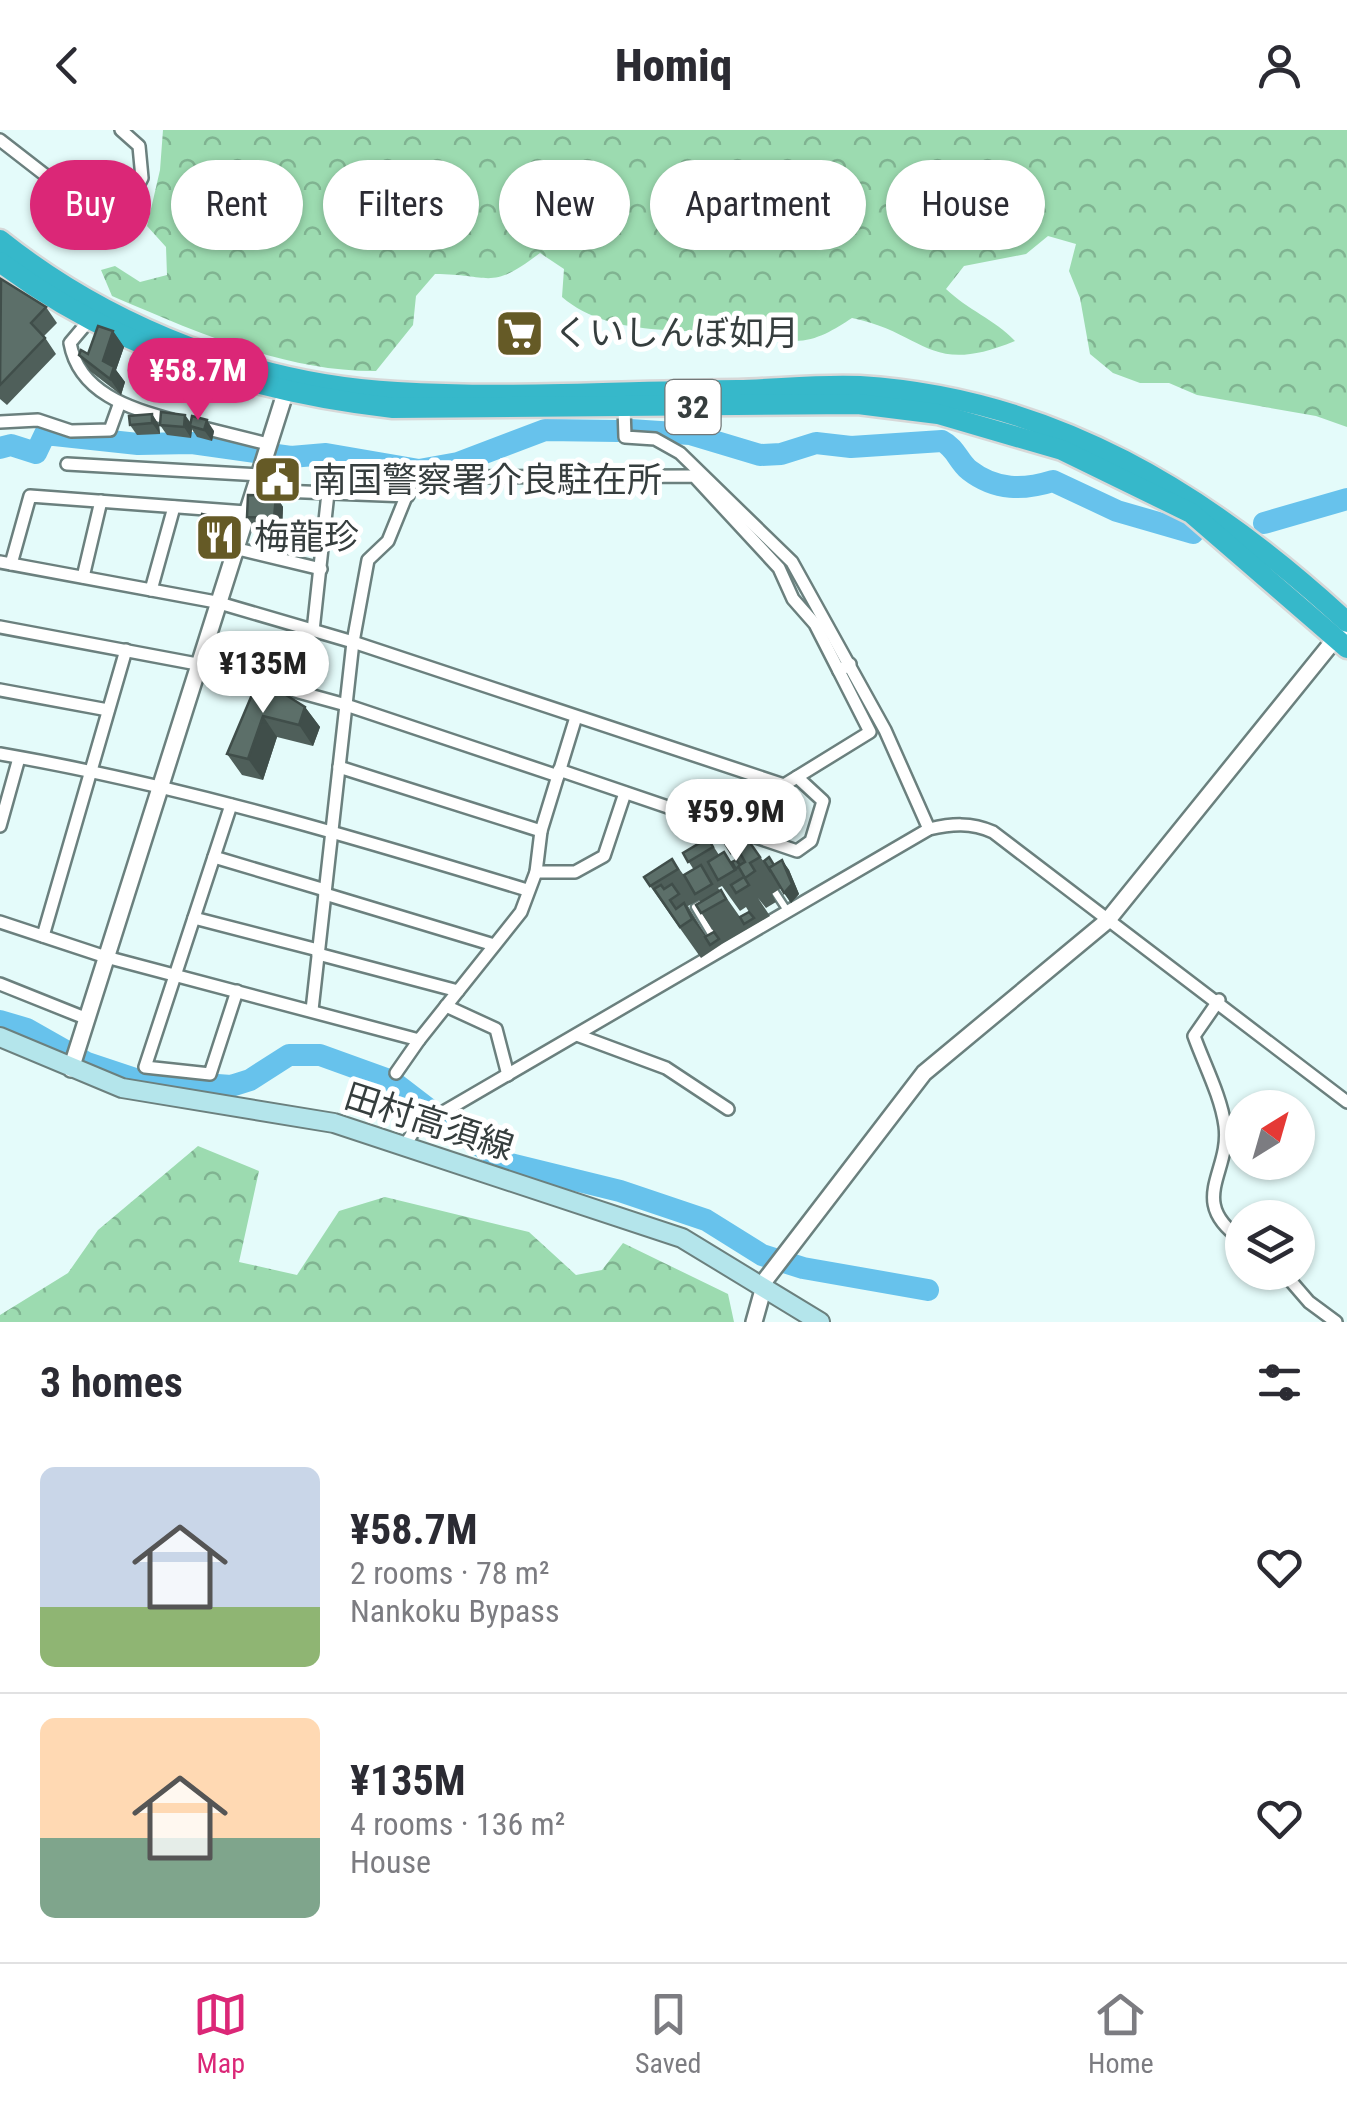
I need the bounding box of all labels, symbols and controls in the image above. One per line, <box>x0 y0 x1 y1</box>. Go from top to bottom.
icon: back <box>40 38 95 93</box>
icon: person <box>1252 38 1307 93</box>
text: Homiq <box>615 39 732 92</box>
chip: Buy <box>30 160 151 250</box>
chip: Rent <box>171 160 303 250</box>
chip: Filters <box>323 160 479 250</box>
chip: New <box>499 160 630 250</box>
chip: Apartment <box>650 160 866 250</box>
chip: House <box>886 160 1045 250</box>
supermarket icon: くいしんぼ如月 <box>493 307 545 359</box>
place label: くいしんぼ如月 <box>554 313 799 354</box>
pin: ¥58.7M <box>117 338 279 423</box>
text: ¥58.7M <box>149 351 247 389</box>
road number: 32 <box>666 380 720 434</box>
public building icon: 南国警察署介良駐在所 <box>251 454 303 506</box>
place label: 南国警察署介良駐在所 <box>312 460 662 501</box>
restaurant icon: 梅龍珍 <box>193 511 245 563</box>
place label: 梅龍珍 <box>254 517 359 558</box>
pin: ¥135M <box>193 631 333 716</box>
text: ¥135M <box>219 644 307 682</box>
pin: ¥59.9M <box>655 779 817 864</box>
text: ¥59.9M <box>687 792 785 830</box>
street label: 田村高須線 <box>339 1075 519 1169</box>
north arrow <box>1225 1090 1315 1180</box>
map controls <box>1225 1090 1315 1290</box>
button: layers <box>1225 1200 1315 1290</box>
icon: filters <box>1252 1355 1307 1410</box>
text: 3 homes <box>40 1358 183 1407</box>
text: ¥58.7M <box>350 1505 478 1554</box>
icon: home <box>120 1507 240 1627</box>
icon: heart <box>1252 1540 1307 1595</box>
text: 2 rooms · 78 m² <box>350 1554 549 1592</box>
text: Nankoku Bypass <box>350 1592 559 1630</box>
text: ¥135M <box>350 1756 465 1805</box>
icon: home <box>120 1758 240 1878</box>
icon: heart <box>1252 1791 1307 1846</box>
text: 4 rooms · 136 m² <box>350 1805 565 1843</box>
text: House <box>350 1843 431 1881</box>
tab: Map <box>193 1987 248 2080</box>
tab: Saved <box>635 1987 701 2080</box>
tab: Home <box>1088 1987 1154 2080</box>

